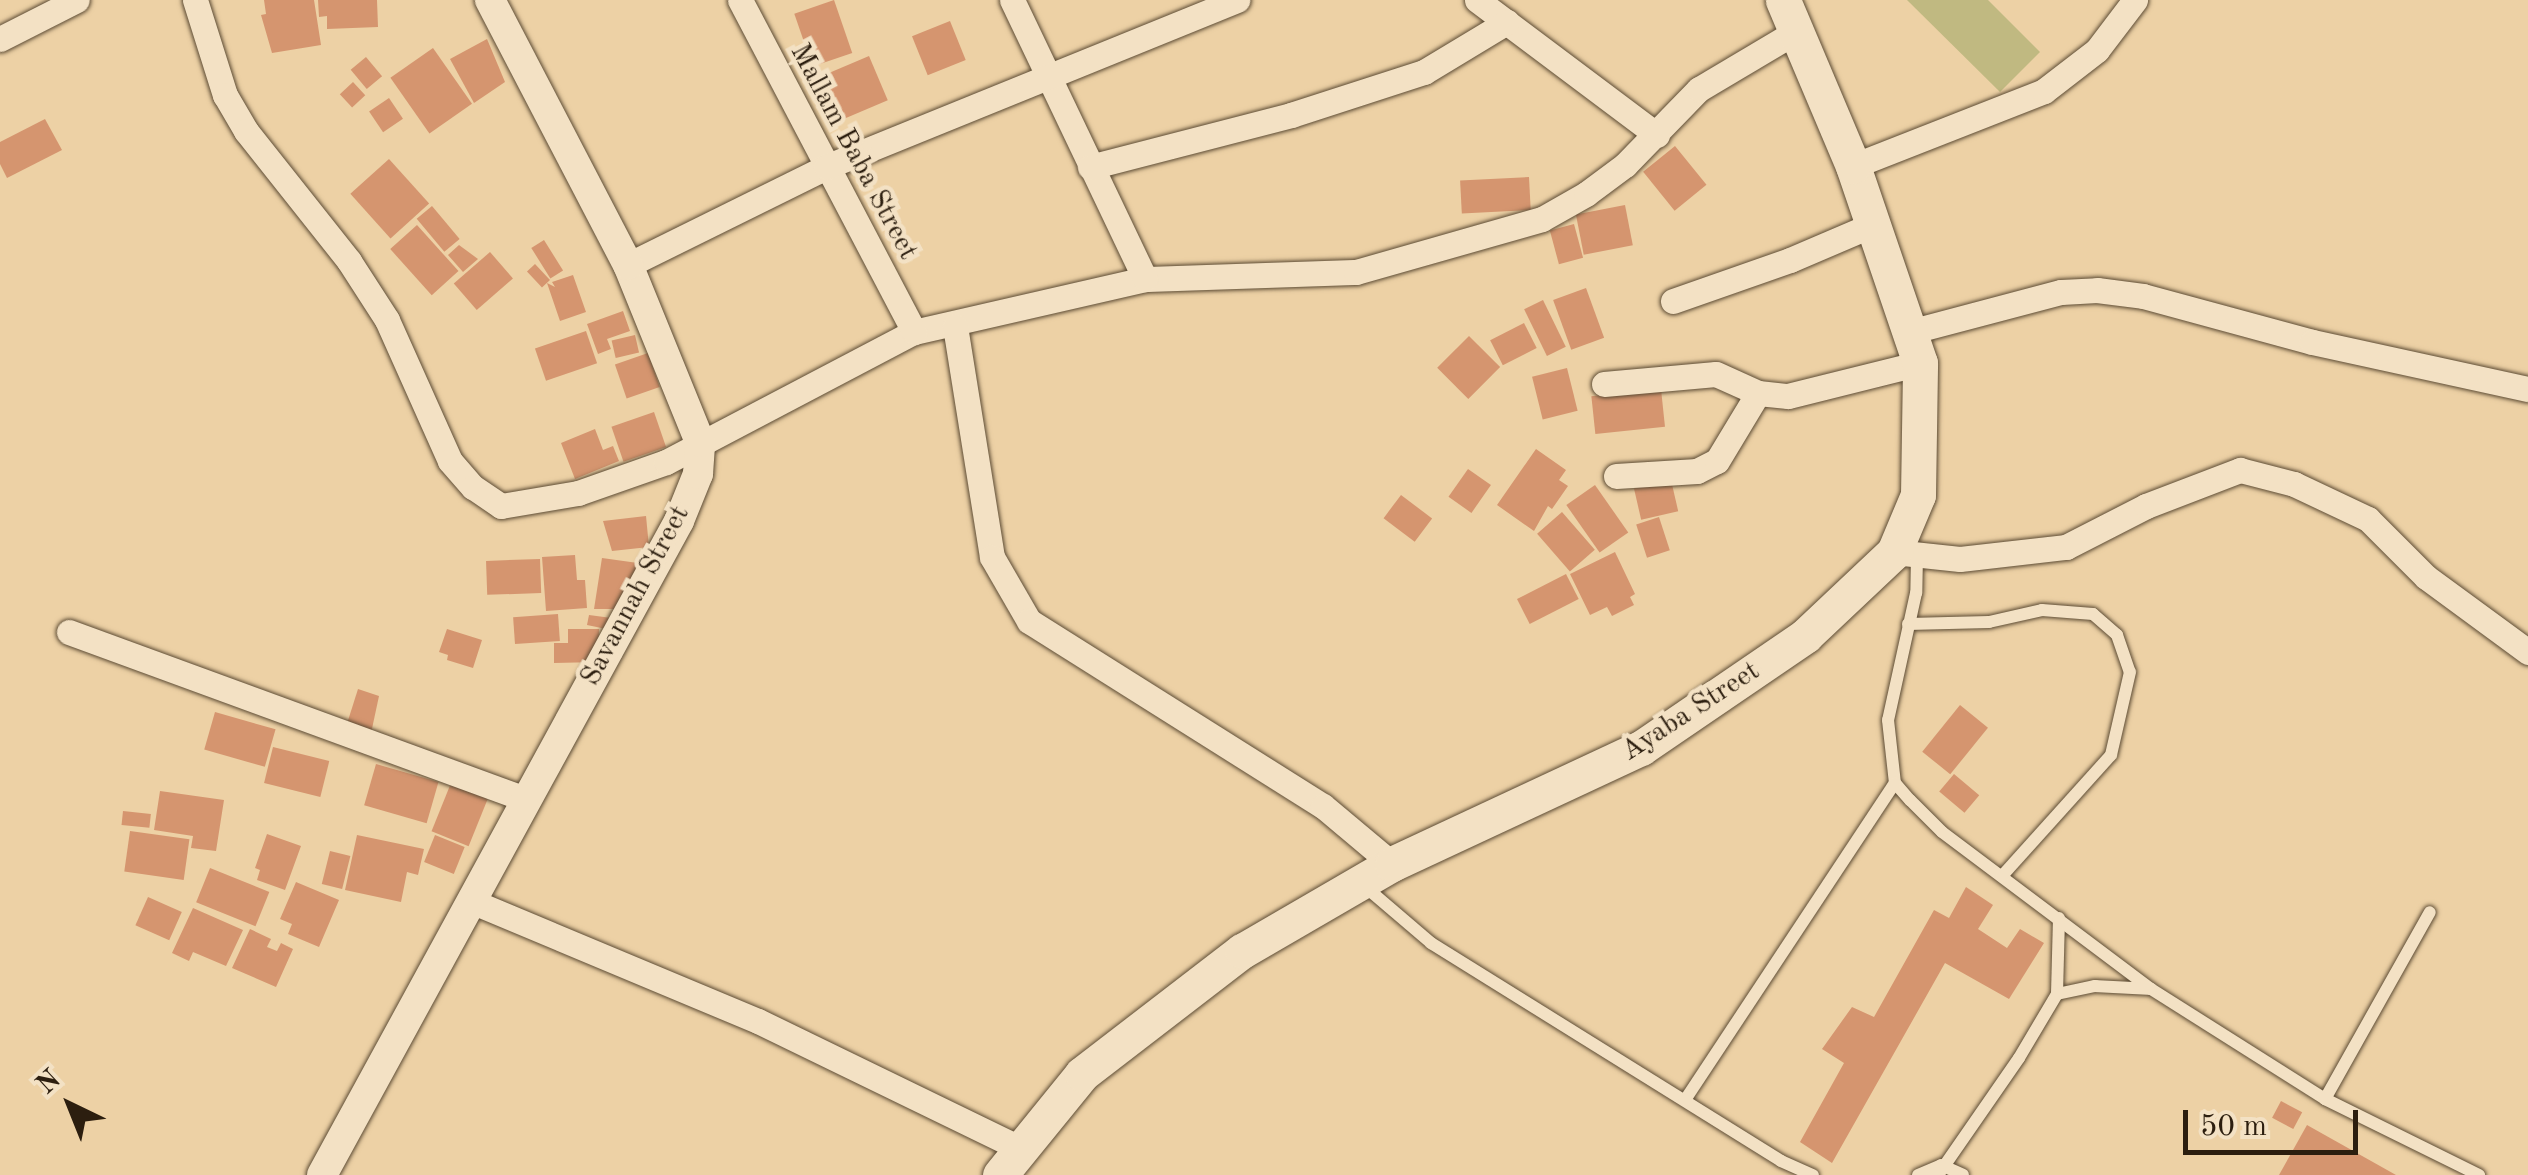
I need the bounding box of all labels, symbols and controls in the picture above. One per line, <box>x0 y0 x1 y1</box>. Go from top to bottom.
street label: Mallam Baba Street <box>782 38 924 266</box>
street label: Savannah Street <box>574 500 698 692</box>
street label: Ayaba Street <box>1616 655 1766 769</box>
north arrow <box>20 1055 120 1155</box>
text: N <box>32 1066 67 1101</box>
scale bar <box>2188 1090 2363 1152</box>
text: 50 m <box>2200 1112 2267 1142</box>

